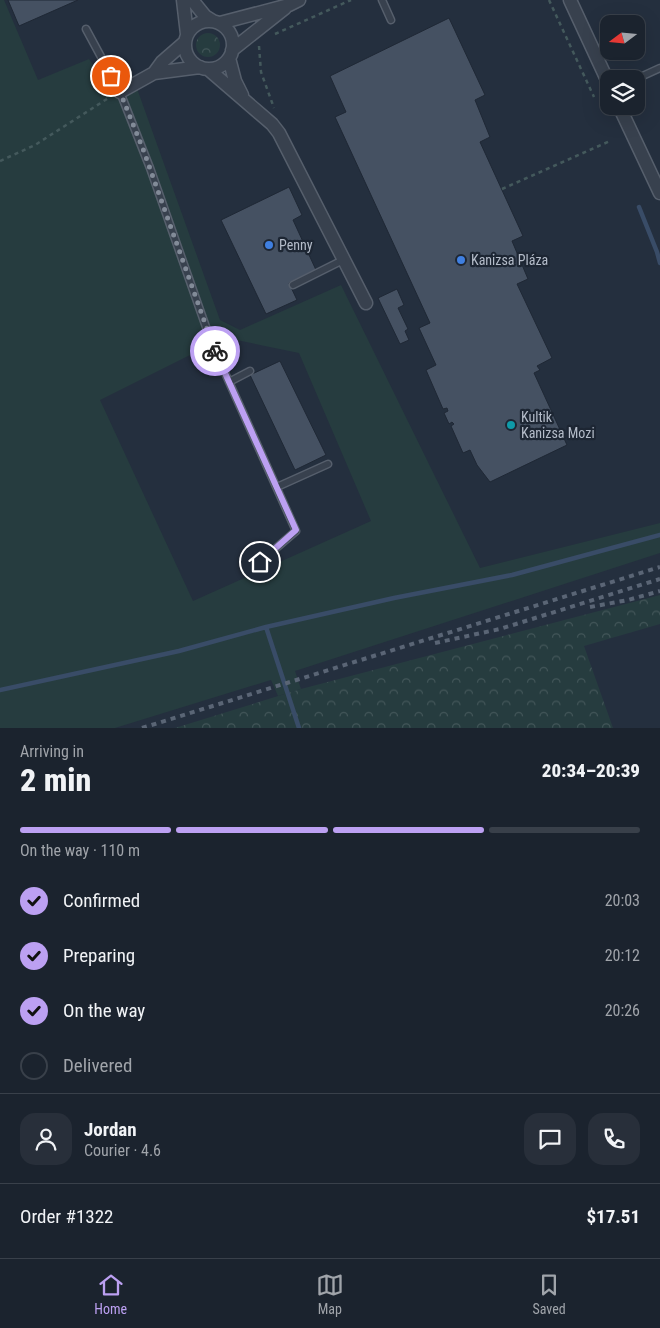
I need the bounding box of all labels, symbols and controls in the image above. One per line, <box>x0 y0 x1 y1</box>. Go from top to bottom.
north arrow <box>600 15 645 60</box>
map controls <box>600 15 645 115</box>
pin <box>90 55 132 97</box>
icon: bag <box>97 62 125 90</box>
button: layers <box>600 70 645 115</box>
place label: Penny <box>279 237 313 253</box>
marker: Penny <box>263 239 275 251</box>
place label: Kanizsa Pláza <box>471 252 548 268</box>
marker: Kanizsa Pláza <box>455 254 467 266</box>
courier <box>190 326 240 376</box>
icon: bike <box>201 337 229 365</box>
place label: Kultik Kanizsa Mozi <box>521 409 595 441</box>
marker: Kultik Kanizsa Mozi <box>505 419 517 431</box>
pin <box>239 541 281 583</box>
icon: home <box>246 548 274 576</box>
text: Arriving in <box>20 742 84 761</box>
text: 20:34–20:39 <box>542 759 640 782</box>
text: 2 min <box>20 761 91 799</box>
text: On the way · 110 m <box>20 841 140 860</box>
icon: check <box>20 887 48 915</box>
text: Confirmed <box>63 889 140 912</box>
text: 20:03 <box>605 891 640 910</box>
icon: check <box>20 942 48 970</box>
text: Preparing <box>63 944 135 967</box>
text: 20:12 <box>605 946 640 965</box>
icon: check <box>20 997 48 1025</box>
text: On the way <box>63 999 145 1022</box>
text: 20:26 <box>605 1001 640 1020</box>
text: Delivered <box>63 1054 132 1077</box>
button: person <box>20 1113 72 1165</box>
button: chat <box>524 1113 576 1165</box>
button: phone <box>588 1113 640 1165</box>
text: Jordan <box>84 1118 137 1141</box>
text: Courier · 4.6 <box>84 1141 161 1160</box>
text: Order #1322 <box>20 1205 113 1228</box>
text: $17.51 <box>586 1205 640 1228</box>
tab: Home <box>94 1271 127 1317</box>
tab: Map <box>316 1271 344 1317</box>
tab: Saved <box>532 1271 566 1317</box>

